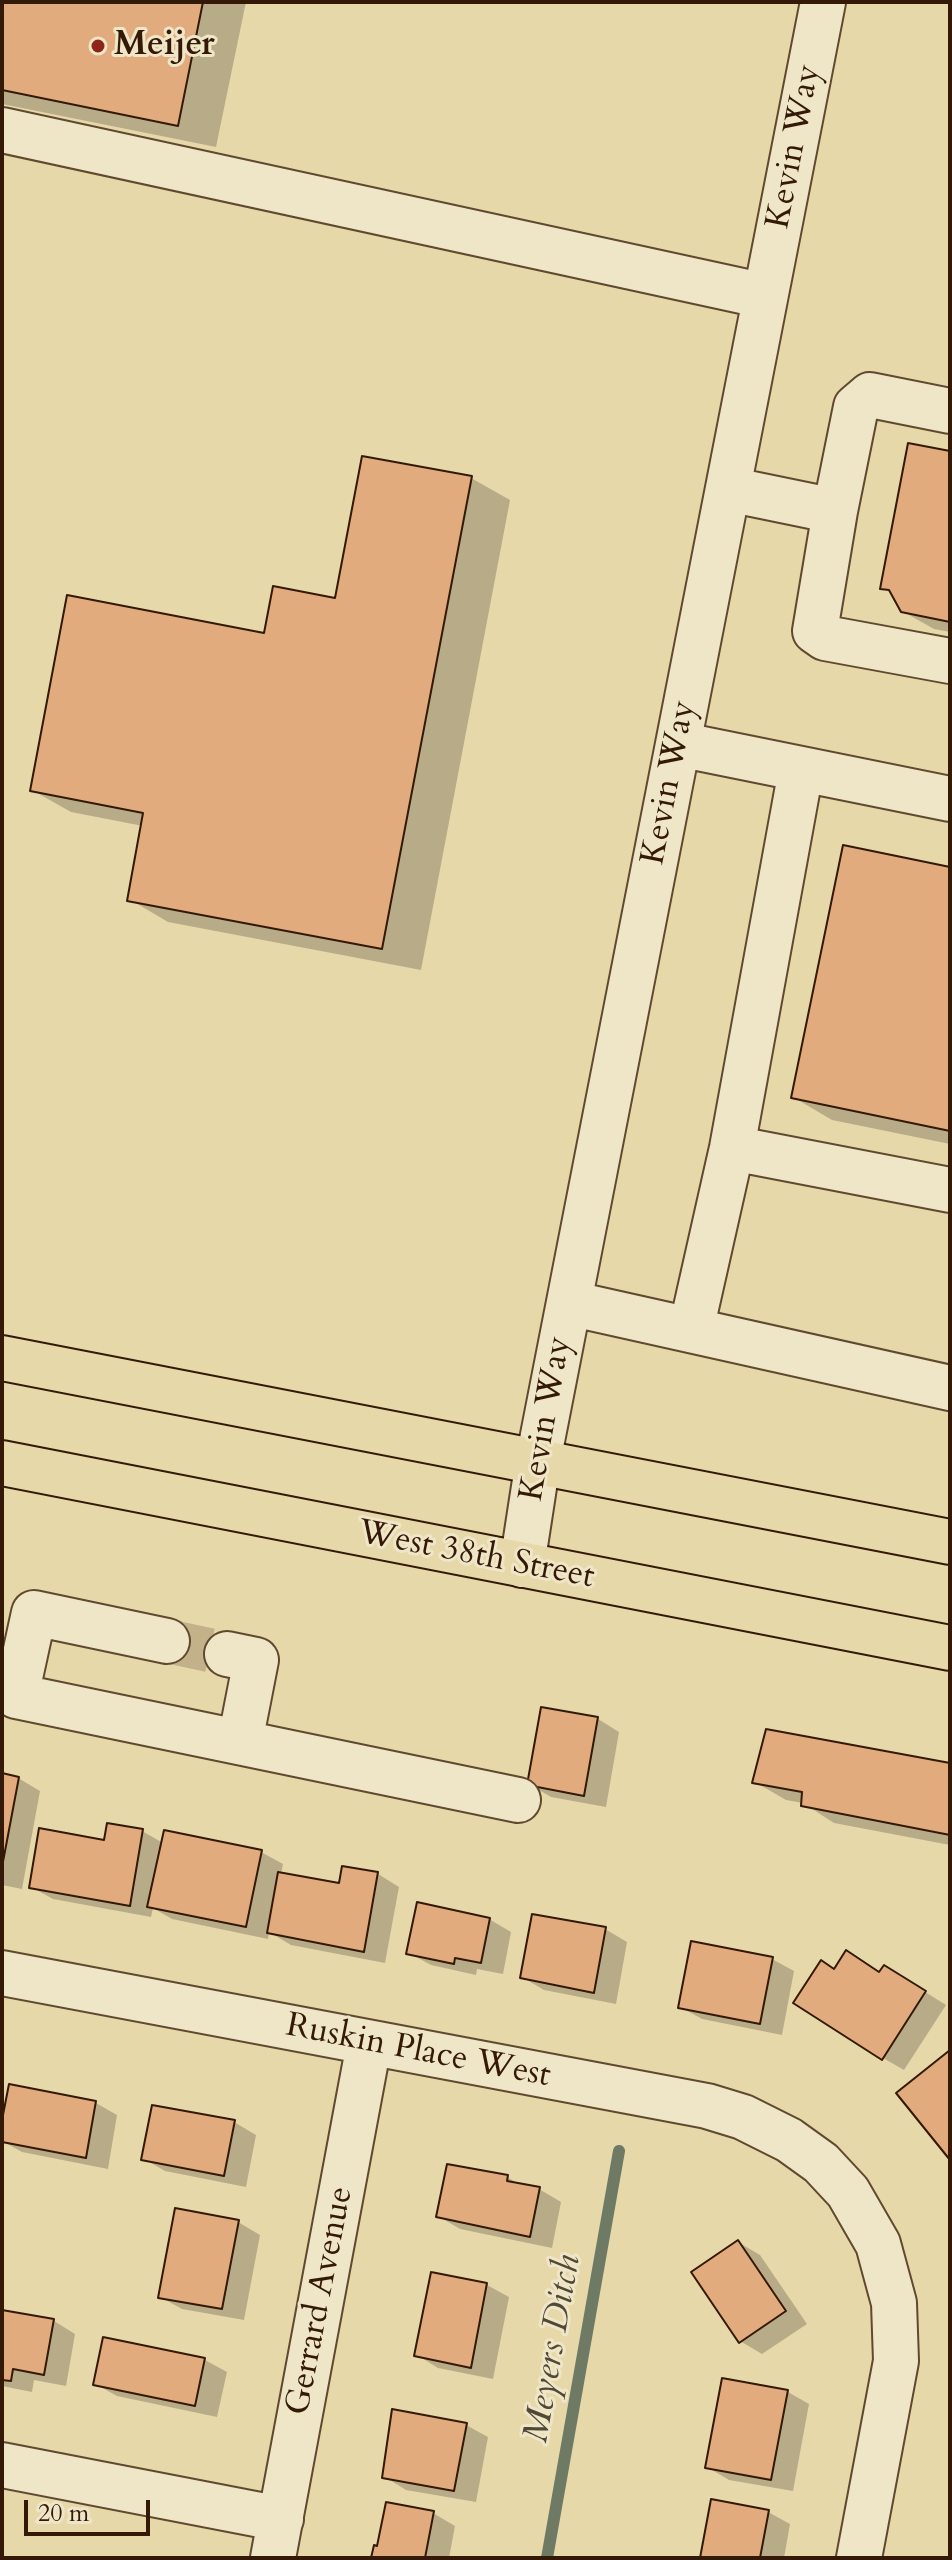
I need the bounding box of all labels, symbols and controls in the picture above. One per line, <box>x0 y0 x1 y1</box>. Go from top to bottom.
place label: Meijer <box>114 26 215 66</box>
marker: Meijer <box>89 37 107 55</box>
street label: Kevin Way <box>759 62 831 232</box>
street label: Kevin Way <box>634 698 706 868</box>
street label: Kevin Way <box>512 1334 582 1504</box>
street label: West 38th Street <box>355 1513 597 1599</box>
street label: Ruskin Place West <box>282 2006 554 2098</box>
street label: Gerrard Avenue <box>279 2183 363 2419</box>
water label: Meyers Ditch <box>516 2252 592 2446</box>
scale bar <box>28 2484 154 2534</box>
text: 20 m <box>38 2497 89 2530</box>

